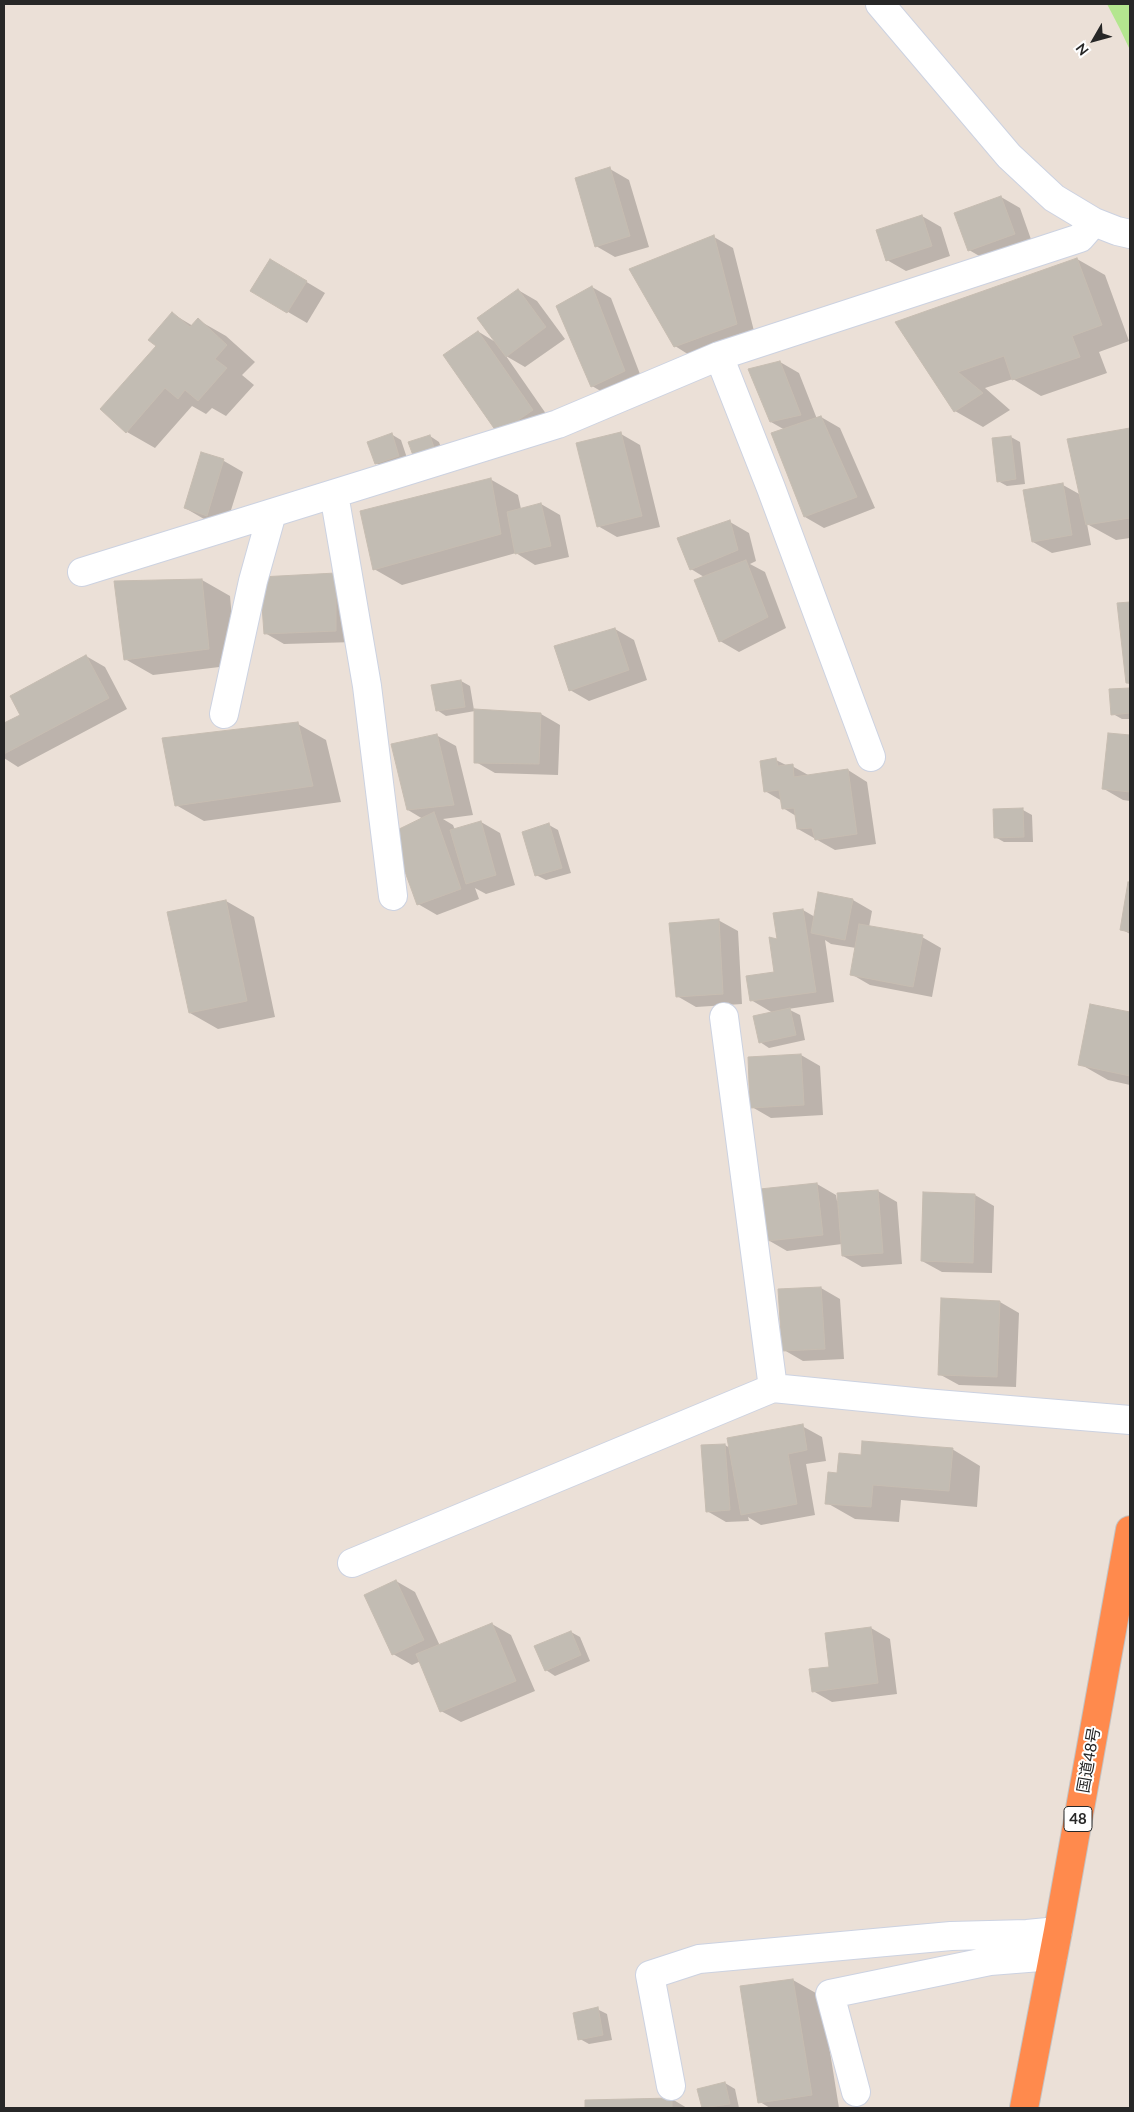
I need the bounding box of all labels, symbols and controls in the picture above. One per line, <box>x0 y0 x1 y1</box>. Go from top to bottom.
north arrow <box>1069 15 1119 65</box>
text: N <box>1072 40 1092 59</box>
street label: 国道48号 <box>1074 1726 1104 1794</box>
road number: 48 <box>1064 1806 1092 1832</box>

